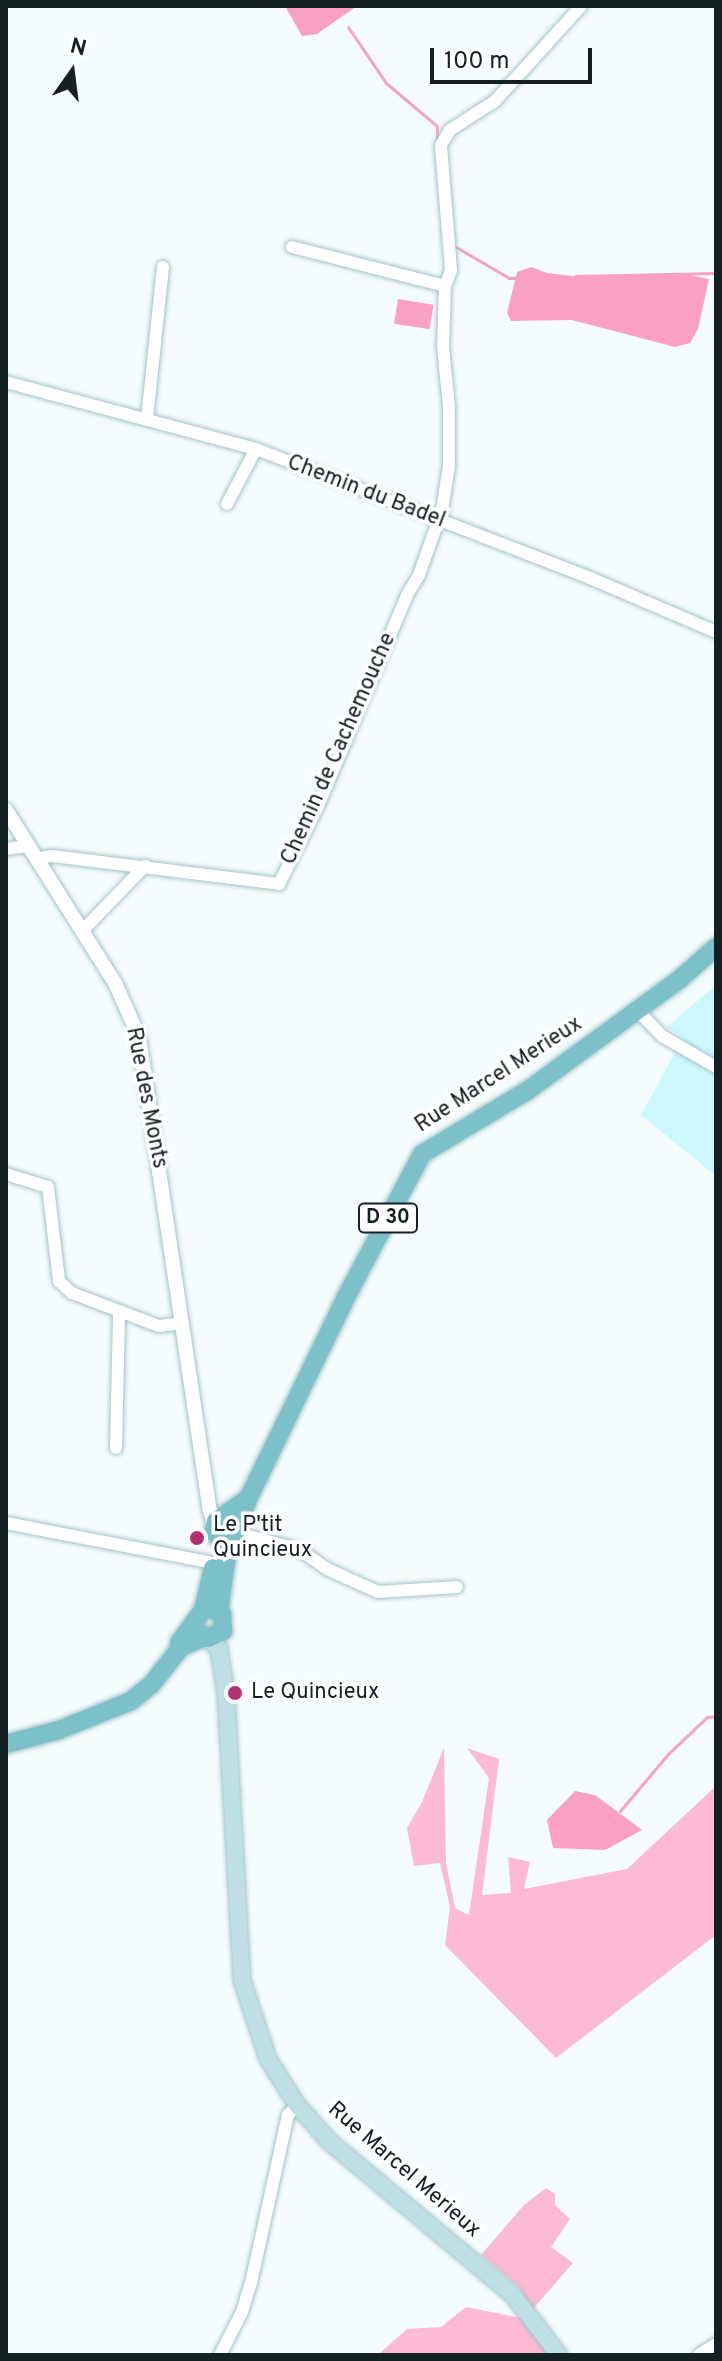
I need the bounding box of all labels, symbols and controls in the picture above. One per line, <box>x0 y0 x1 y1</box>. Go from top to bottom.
north arrow <box>32 32 112 112</box>
scale bar <box>434 32 596 82</box>
text: N <box>67 33 89 63</box>
text: 100 m <box>444 47 510 77</box>
street label: Chemin du Badel <box>283 450 449 534</box>
street label: Chemin de Cachemouche <box>276 629 402 869</box>
street label: Rue Marcel Merieux <box>410 1011 588 1139</box>
street label: Rue des Monts <box>119 1025 173 1171</box>
road number: D 30 <box>356 1202 420 1234</box>
place label: Le P'tit Quincieux <box>213 1512 312 1564</box>
marker: Le P'tit Quincieux <box>188 1529 206 1547</box>
place label: Le Quincieux <box>251 1680 379 1706</box>
marker: Le Quincieux <box>226 1684 244 1702</box>
street label: Rue Marcel Merieux <box>322 2096 486 2244</box>

